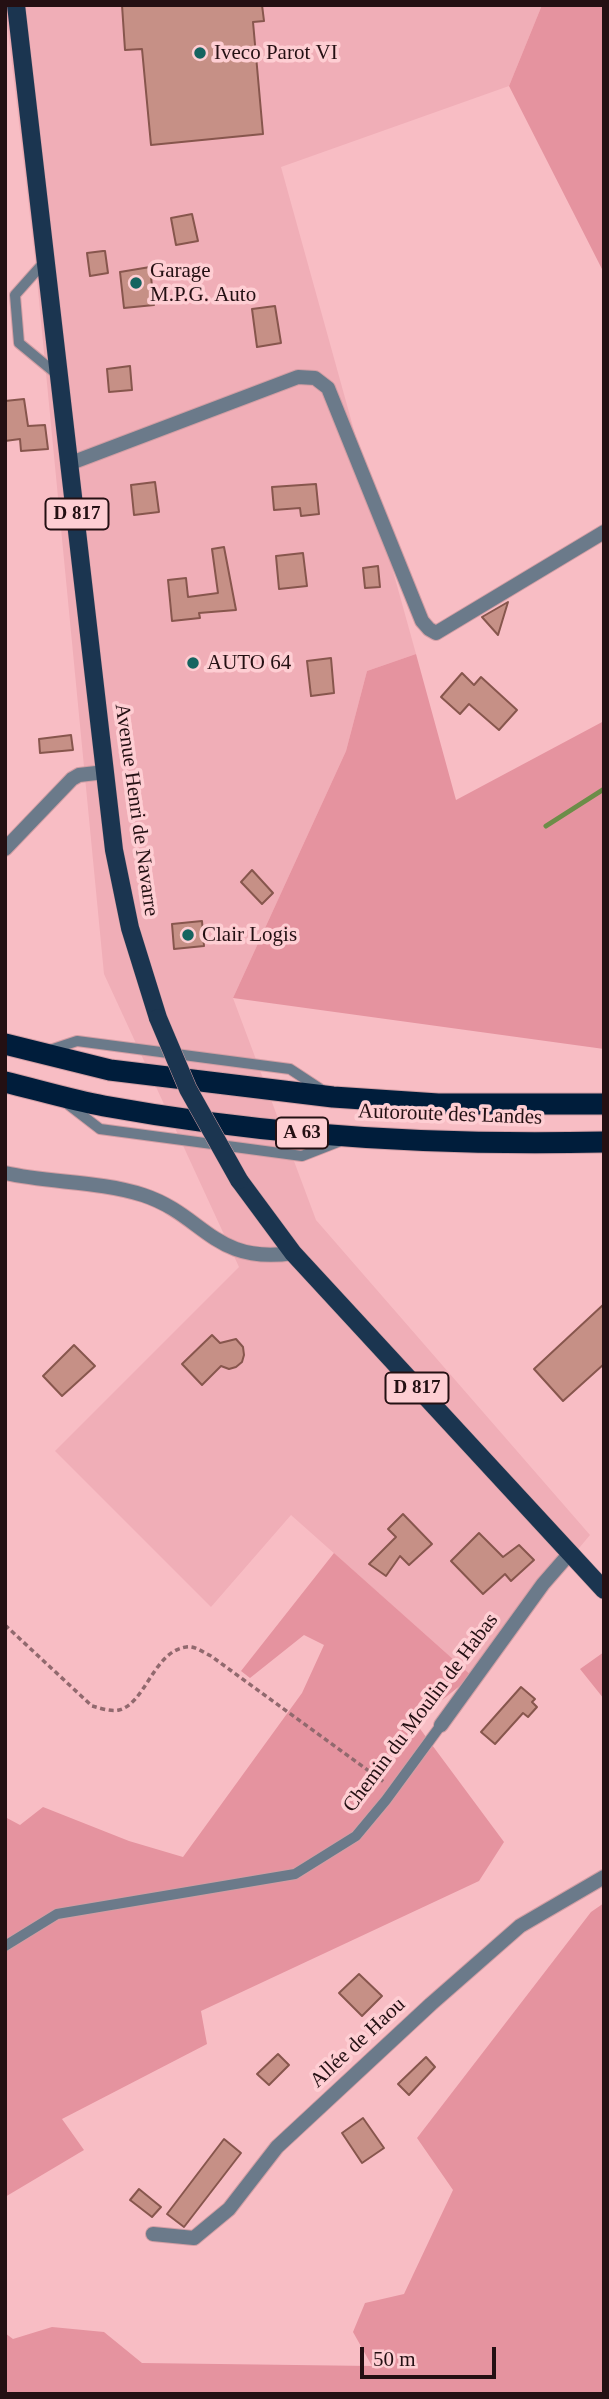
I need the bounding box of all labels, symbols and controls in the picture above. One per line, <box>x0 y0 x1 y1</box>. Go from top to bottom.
place label: Iveco Parot VI <box>214 40 338 66</box>
marker: Iveco Parot VI <box>192 45 208 61</box>
place label: Garage M.P.G. Auto <box>150 258 256 308</box>
marker: Garage M.P.G. Auto <box>128 275 144 291</box>
road number: D 817 <box>46 499 108 530</box>
place label: AUTO 64 <box>207 650 291 676</box>
marker: AUTO 64 <box>185 655 201 671</box>
street label: Avenue Henri de Navarre <box>109 702 163 918</box>
place label: Clair Logis <box>202 922 297 948</box>
marker: Clair Logis <box>180 927 196 943</box>
street label: Autoroute des Landes <box>357 1099 543 1131</box>
road number: A 63 <box>276 1118 328 1148</box>
road number: D 817 <box>386 1372 448 1404</box>
street label: Chemin du Moulin de Habas <box>338 1609 504 1817</box>
street label: Allée de Haou <box>305 1992 411 2094</box>
scale bar <box>364 2332 500 2376</box>
text: 50 m <box>373 2347 416 2371</box>

